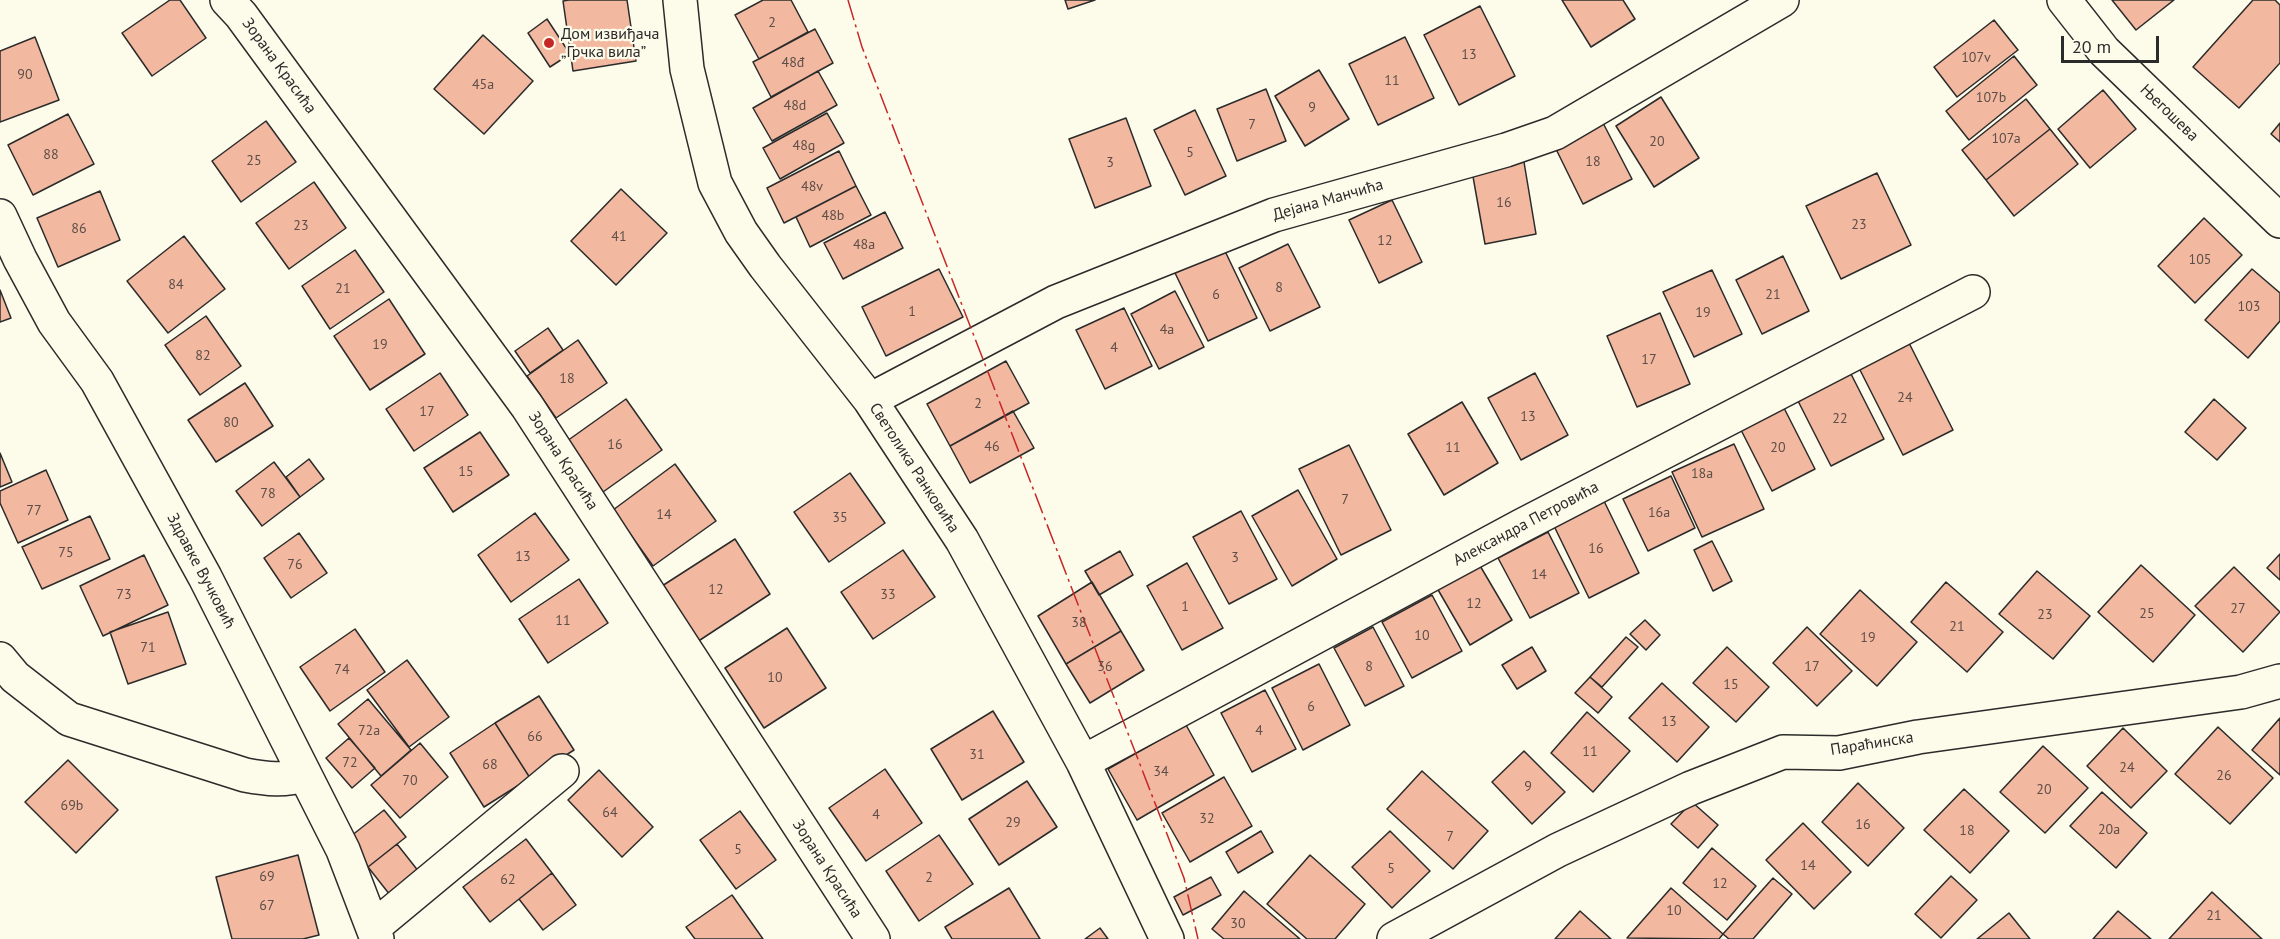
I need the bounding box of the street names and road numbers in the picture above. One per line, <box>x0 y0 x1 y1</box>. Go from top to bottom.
street label: Зорана Красића <box>238 14 320 118</box>
street label: Његошева <box>2136 80 2202 146</box>
street label: Дејана Манчића <box>1271 175 1385 225</box>
street label: Светолика Ранковића <box>865 399 963 537</box>
street label: Зорана Красића <box>524 408 602 514</box>
street label: Александра Петровића <box>1450 478 1602 570</box>
street label: Здравке Вучковић <box>162 510 240 632</box>
street label: Параћинска <box>1829 728 1915 760</box>
street label: Зорана Красића <box>788 816 866 922</box>

